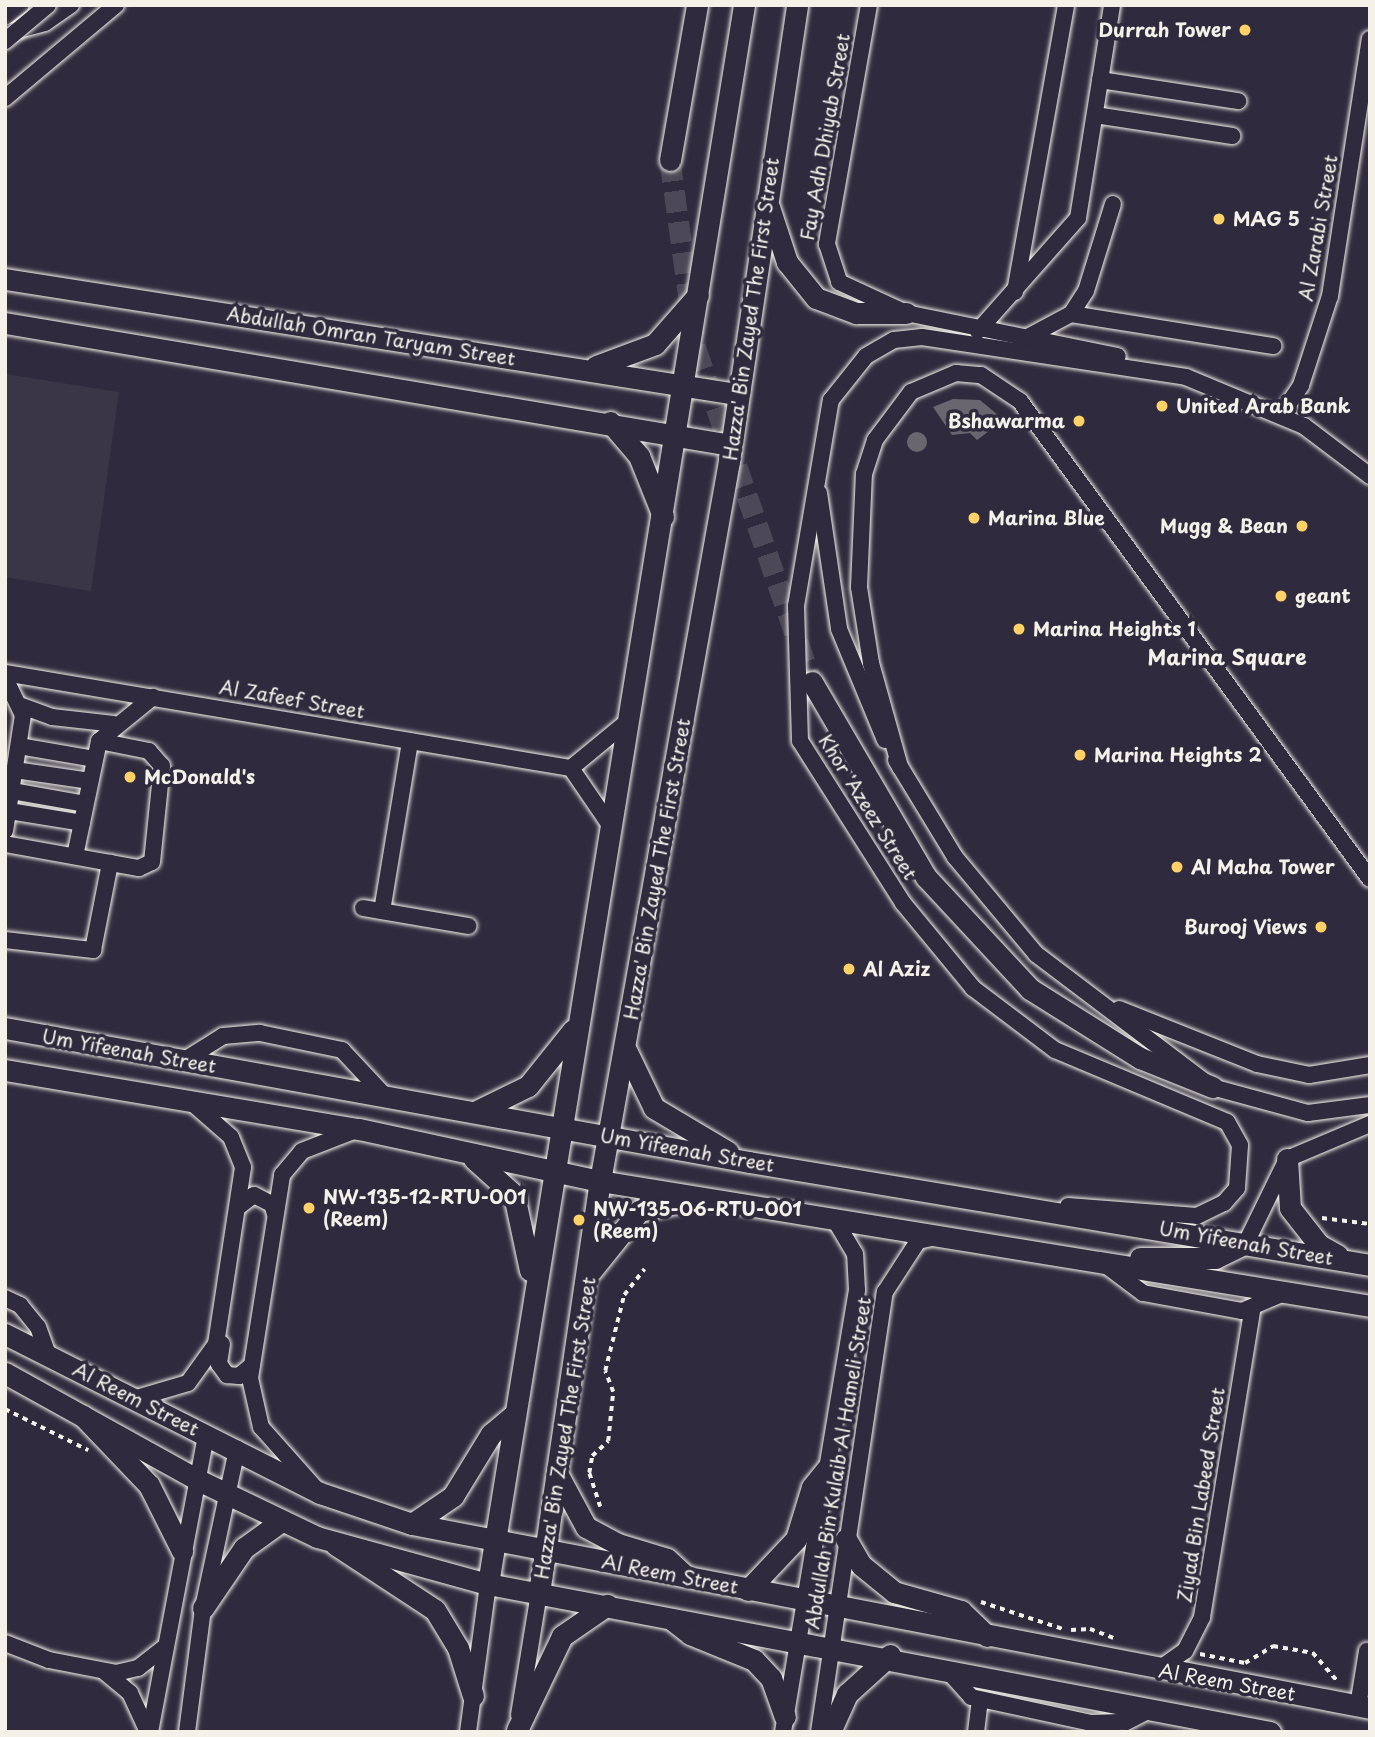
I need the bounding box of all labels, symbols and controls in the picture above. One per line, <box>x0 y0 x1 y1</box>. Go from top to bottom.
place label: Durrah Tower <box>1098 19 1231 41</box>
marker: Durrah Tower <box>1237 22 1253 38</box>
street label: Fay Adh Dhiyab Street <box>796 32 854 242</box>
street label: Al Zarabi Street <box>1294 153 1342 303</box>
street label: Hazza' Bin Zayed The First Street <box>718 155 784 463</box>
place label: MAG 5 <box>1233 208 1299 230</box>
marker: MAG 5 <box>1211 211 1227 227</box>
street label: Abdullah Omran Taryam Street <box>226 302 516 370</box>
place label: United Arab Bank <box>1176 395 1352 417</box>
marker: United Arab Bank <box>1154 398 1170 414</box>
place label: Bshawarma <box>948 410 1065 432</box>
marker: Bshawarma <box>1071 413 1087 429</box>
place label: Marina Blue <box>988 507 1106 529</box>
marker: Marina Blue <box>966 510 982 526</box>
place label: Mugg & Bean <box>1160 515 1288 537</box>
marker: Mugg & Bean <box>1294 518 1310 534</box>
place label: geant <box>1295 585 1351 607</box>
marker: geant <box>1273 588 1289 604</box>
place label: Marina Heights 1 <box>1033 618 1196 640</box>
marker: Marina Heights 1 <box>1011 621 1027 637</box>
district label: Marina Square <box>1147 643 1307 669</box>
street label: Al Zafeef Street <box>217 675 367 723</box>
street label: Hazza' Bin Zayed The First Street <box>619 715 695 1023</box>
street label: Khor 'Azeez Street <box>814 729 922 885</box>
place label: Marina Heights 2 <box>1094 744 1261 766</box>
marker: Marina Heights 2 <box>1072 747 1088 763</box>
place label: McDonald's <box>144 766 255 788</box>
marker: McDonald's <box>122 769 138 785</box>
place label: Al Maha Tower <box>1191 856 1335 878</box>
marker: Al Maha Tower <box>1169 859 1185 875</box>
place label: Burooj Views <box>1184 916 1307 938</box>
marker: Burooj Views <box>1313 919 1329 935</box>
place label: Al Aziz <box>863 958 931 980</box>
marker: Al Aziz <box>841 961 857 977</box>
street label: Um Yifeenah Street <box>39 1024 219 1078</box>
street label: Um Yifeenah Street <box>597 1123 777 1177</box>
place label: NW-135-12-RTU-001 (Reem) <box>323 1186 526 1230</box>
place label: NW-135-06-RTU-001 (Reem) <box>593 1198 802 1242</box>
marker: NW-135-12-RTU-001 (Reem) <box>301 1200 317 1216</box>
marker: NW-135-06-RTU-001 (Reem) <box>571 1212 587 1228</box>
street label: Um Yifeenah Street <box>1156 1216 1336 1270</box>
street label: Hazza' Bin Zayed The First Street <box>530 1274 600 1582</box>
street label: Abdullah Bin Kulaib Al Hameli Street <box>800 1295 876 1631</box>
street label: Al Reem Street <box>69 1357 203 1441</box>
street label: Ziyad Bin Labeed Street <box>1173 1384 1229 1606</box>
street label: Al Reem Street <box>599 1550 741 1598</box>
street label: Al Reem Street <box>1156 1659 1298 1705</box>

